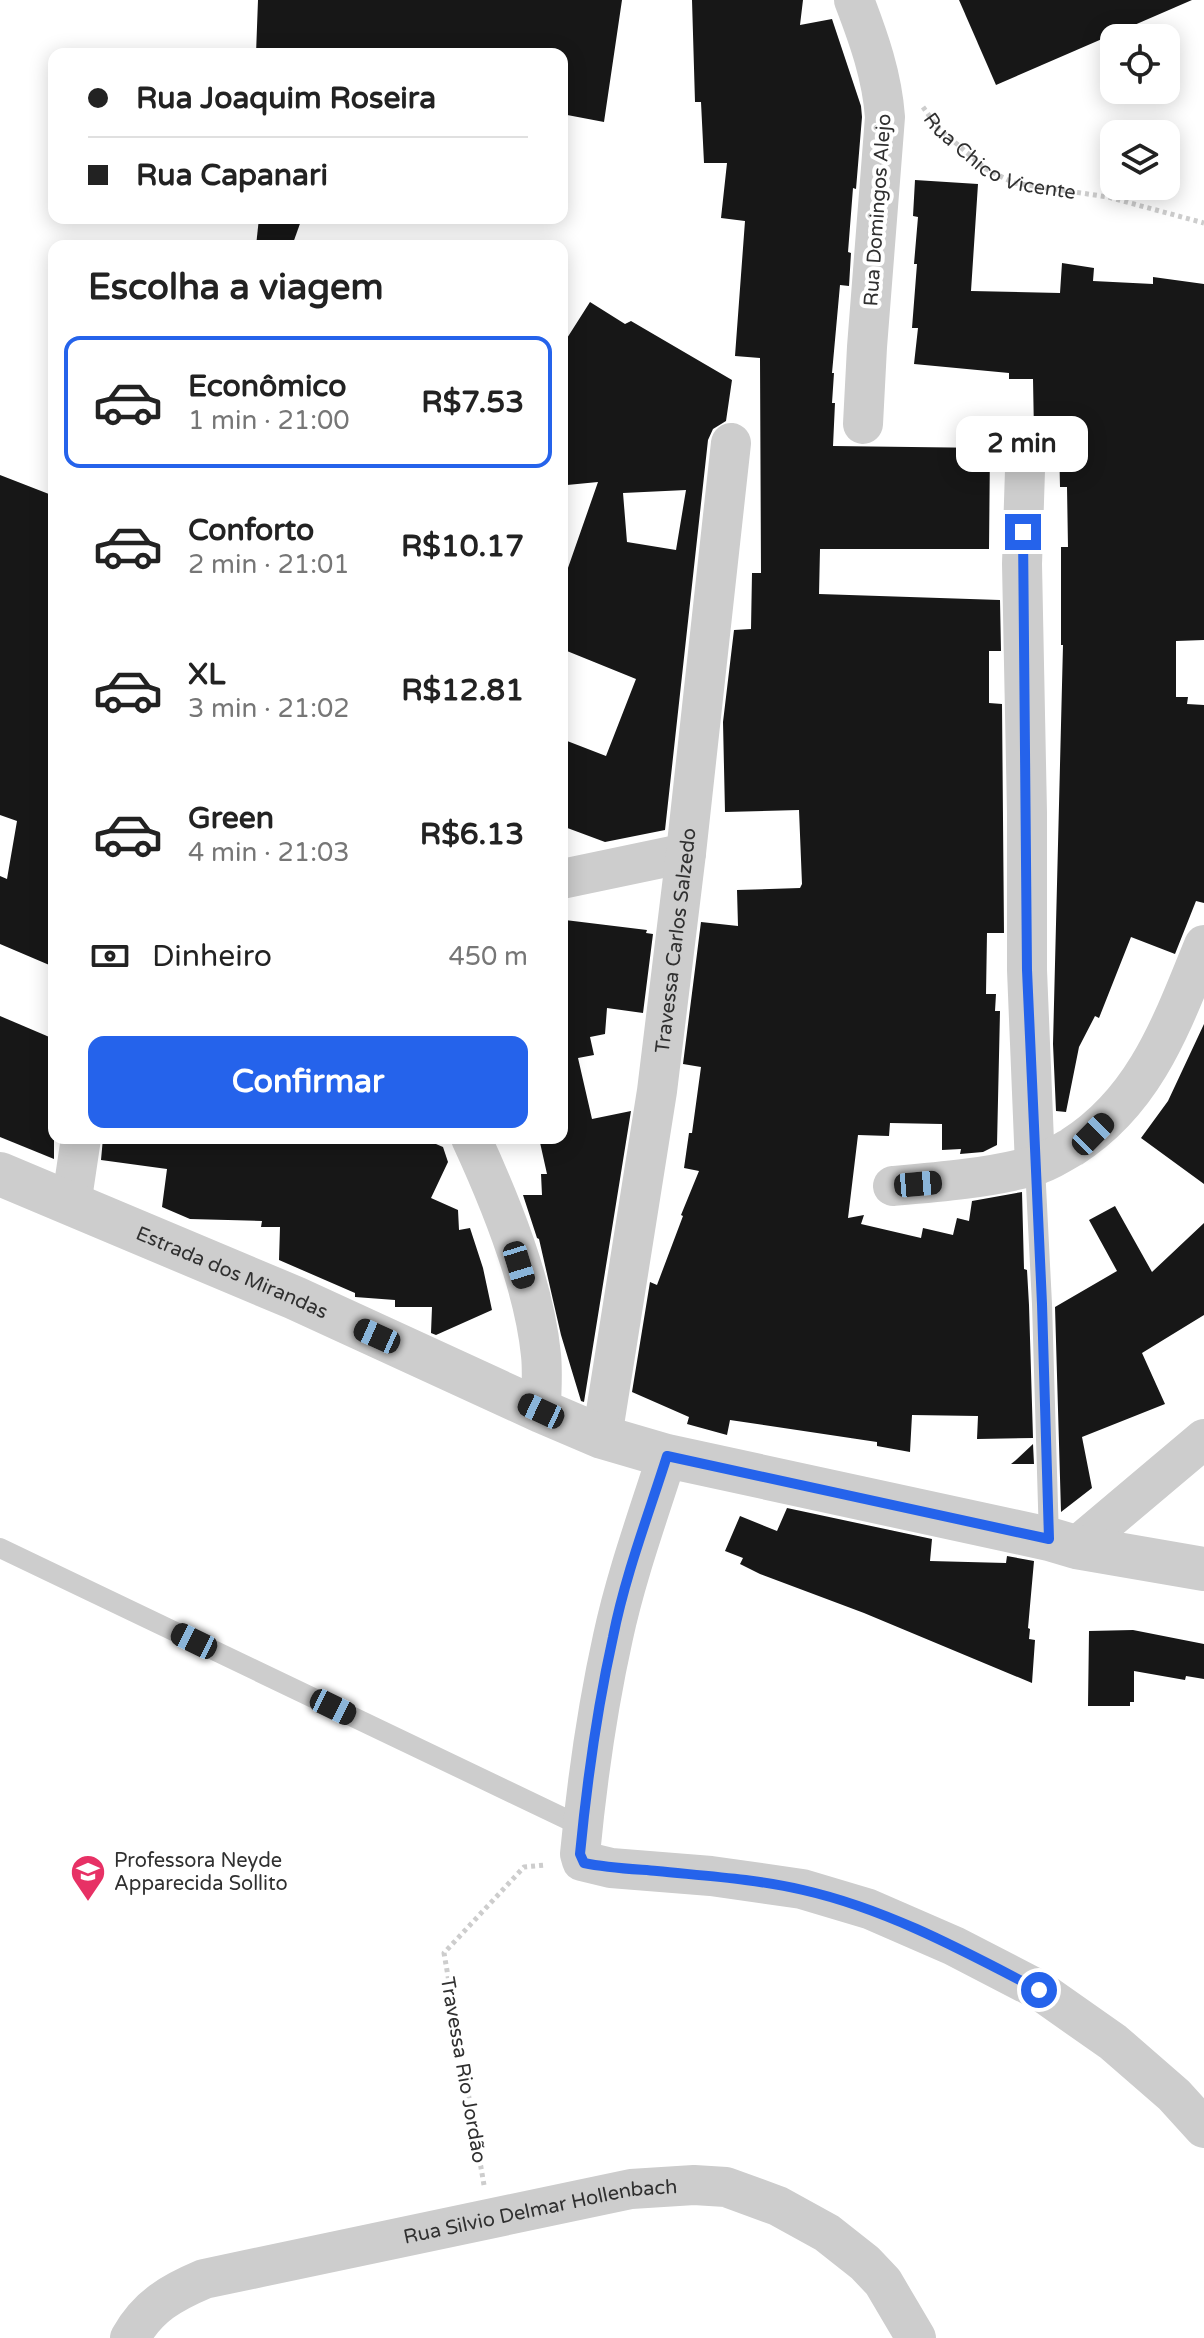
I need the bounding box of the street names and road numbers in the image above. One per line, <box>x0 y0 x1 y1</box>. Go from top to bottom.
street label: Rua Chico Vicente <box>918 108 1077 205</box>
street label: Rua Domingos Alejo <box>859 113 897 307</box>
street label: Travessa Carlos Salzedo <box>651 827 702 1055</box>
street label: Estrada dos Mirandas <box>132 1222 331 1324</box>
street label: Travessa Rio Jordão <box>435 1975 491 2165</box>
street label: Rua Silvio Delmar Hollenbach <box>401 2175 678 2250</box>

